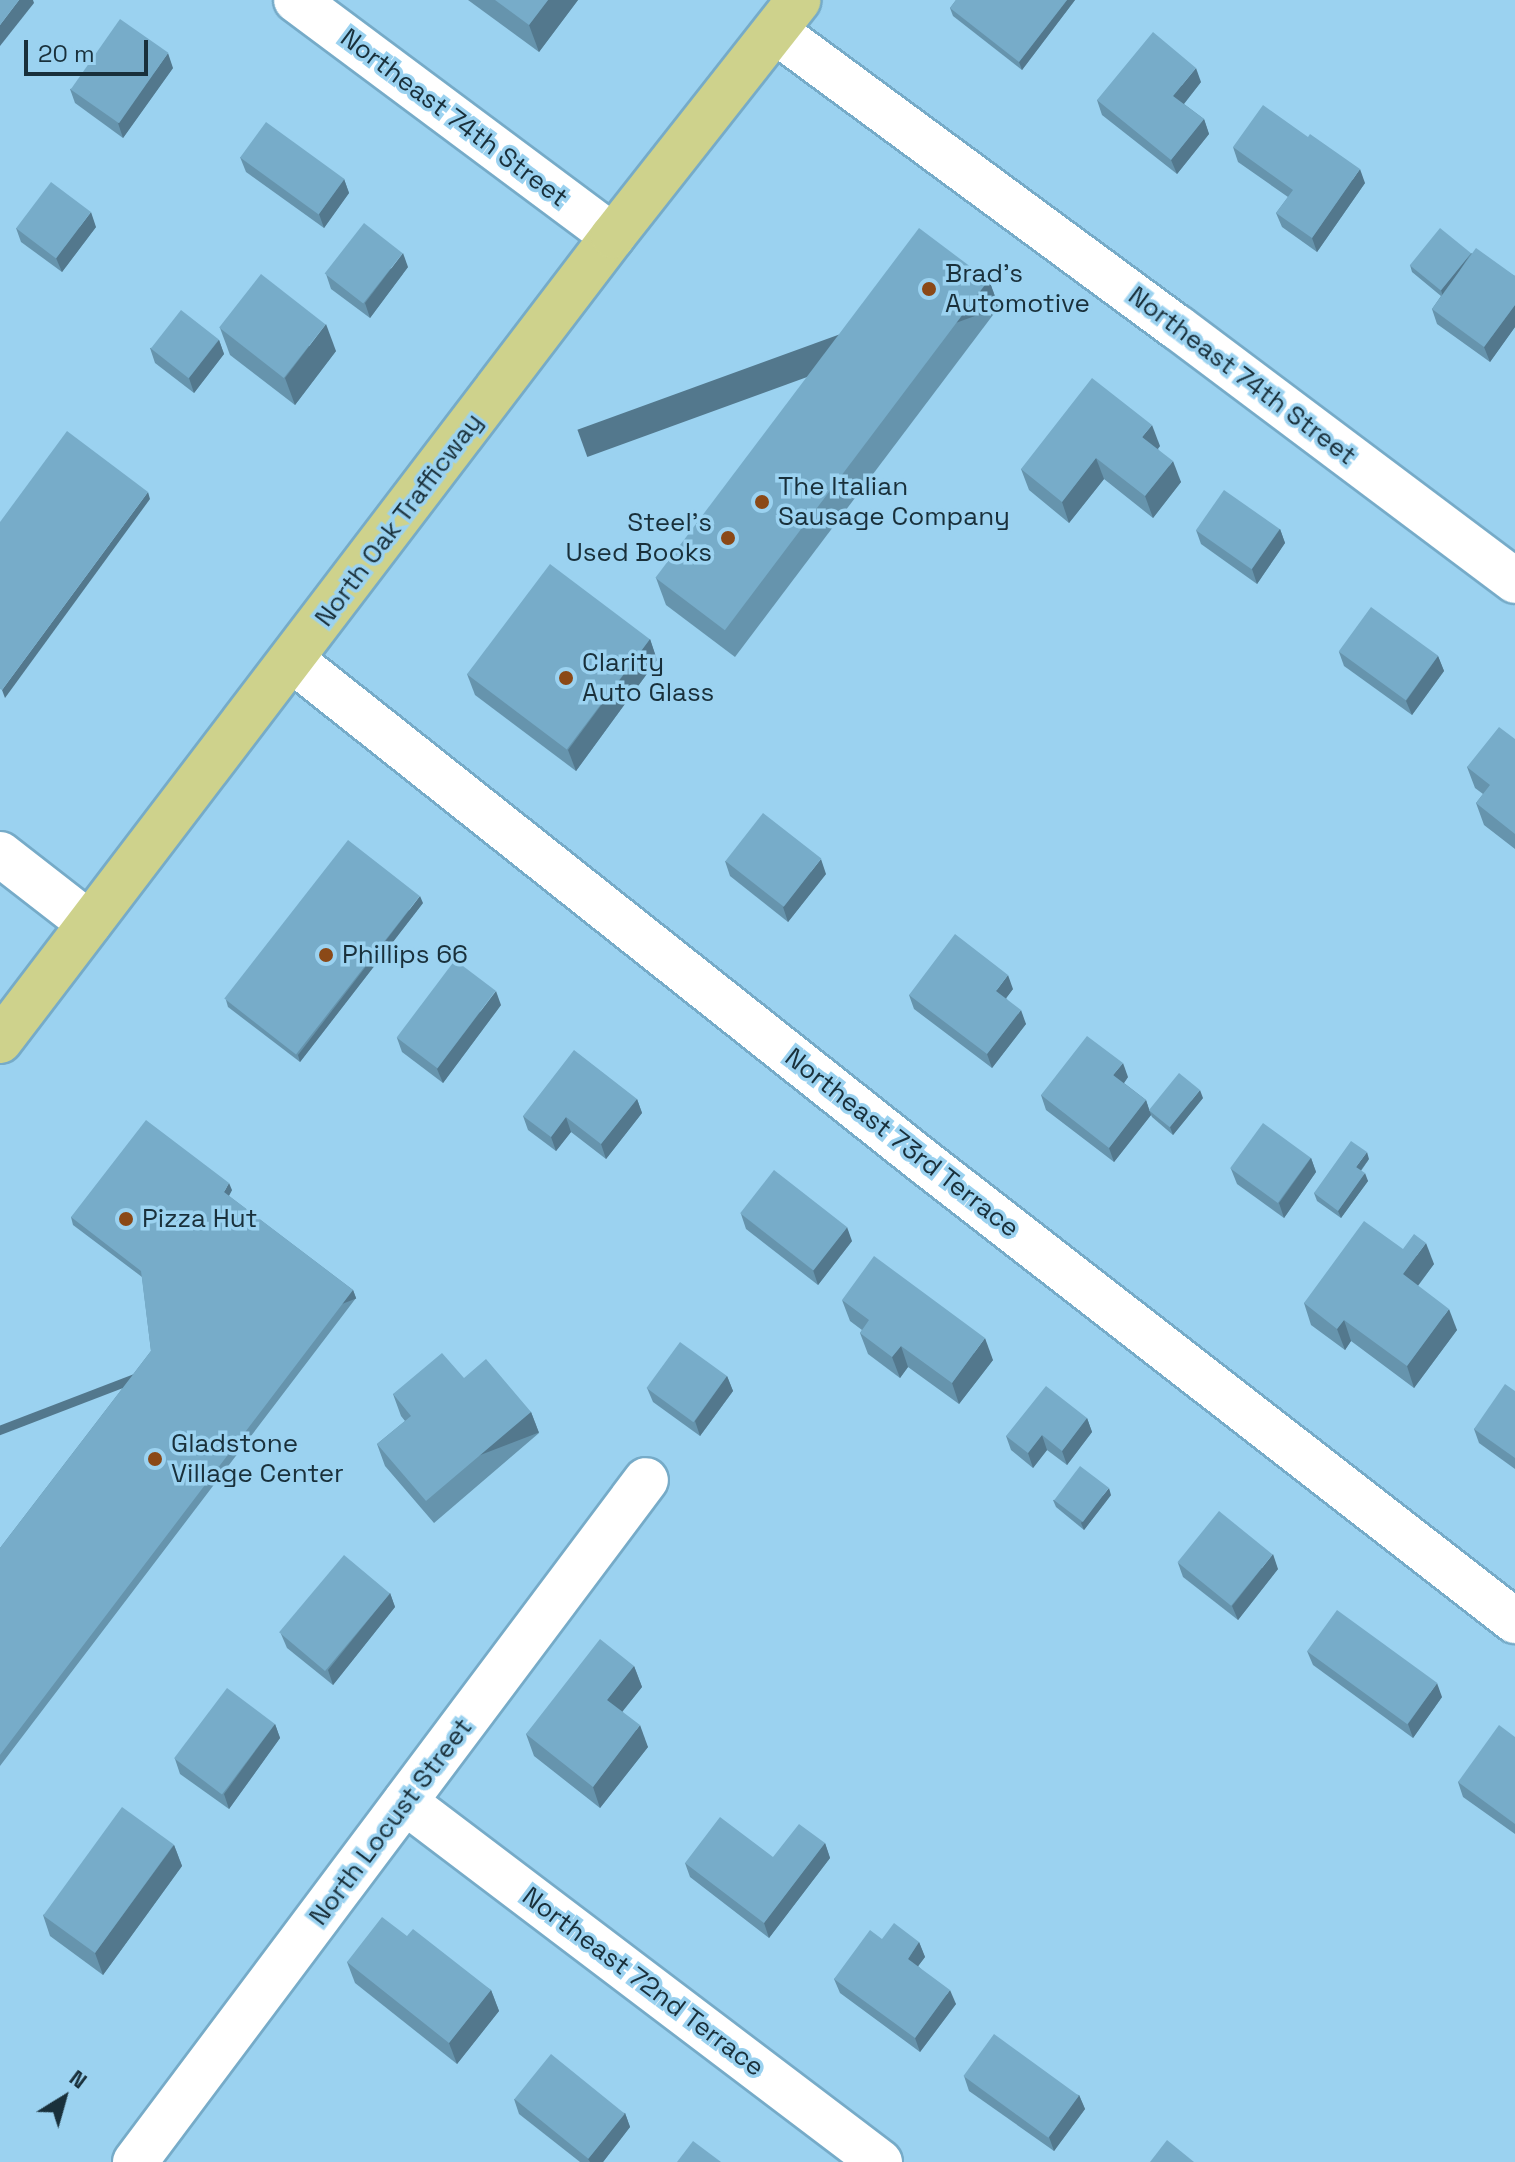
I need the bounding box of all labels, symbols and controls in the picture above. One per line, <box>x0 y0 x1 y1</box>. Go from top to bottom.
street label: Northeast 74th Street <box>334 22 574 214</box>
scale bar <box>28 24 152 74</box>
text: 20 m <box>38 38 95 69</box>
place label: Brad's Automotive <box>945 258 1090 320</box>
marker: Brad's Automotive <box>920 280 938 298</box>
street label: Northeast 74th Street <box>1122 280 1362 472</box>
street label: North Oak Trafficway <box>308 407 490 633</box>
place label: The Italian Sausage Company <box>778 471 1010 532</box>
marker: The Italian Sausage Company <box>753 493 771 511</box>
place label: Steel's Used Books <box>565 507 712 568</box>
marker: Steel's Used Books <box>719 529 737 547</box>
place label: Clarity Auto Glass <box>582 647 714 708</box>
marker: Clarity Auto Glass <box>557 669 575 687</box>
place label: Phillips 66 <box>342 939 468 971</box>
marker: Phillips 66 <box>317 946 335 964</box>
street label: Northeast 73rd Terrace <box>778 1042 1026 1244</box>
place label: Pizza Hut <box>142 1203 258 1235</box>
marker: Pizza Hut <box>117 1210 135 1228</box>
place label: Gladstone Village Center <box>171 1428 344 1490</box>
marker: Gladstone Village Center <box>146 1450 164 1468</box>
street label: North Locust Street <box>303 1712 479 1932</box>
street label: Northeast 72nd Terrace <box>516 1881 770 2083</box>
north arrow <box>24 2058 104 2138</box>
text: N <box>64 2063 93 2094</box>

